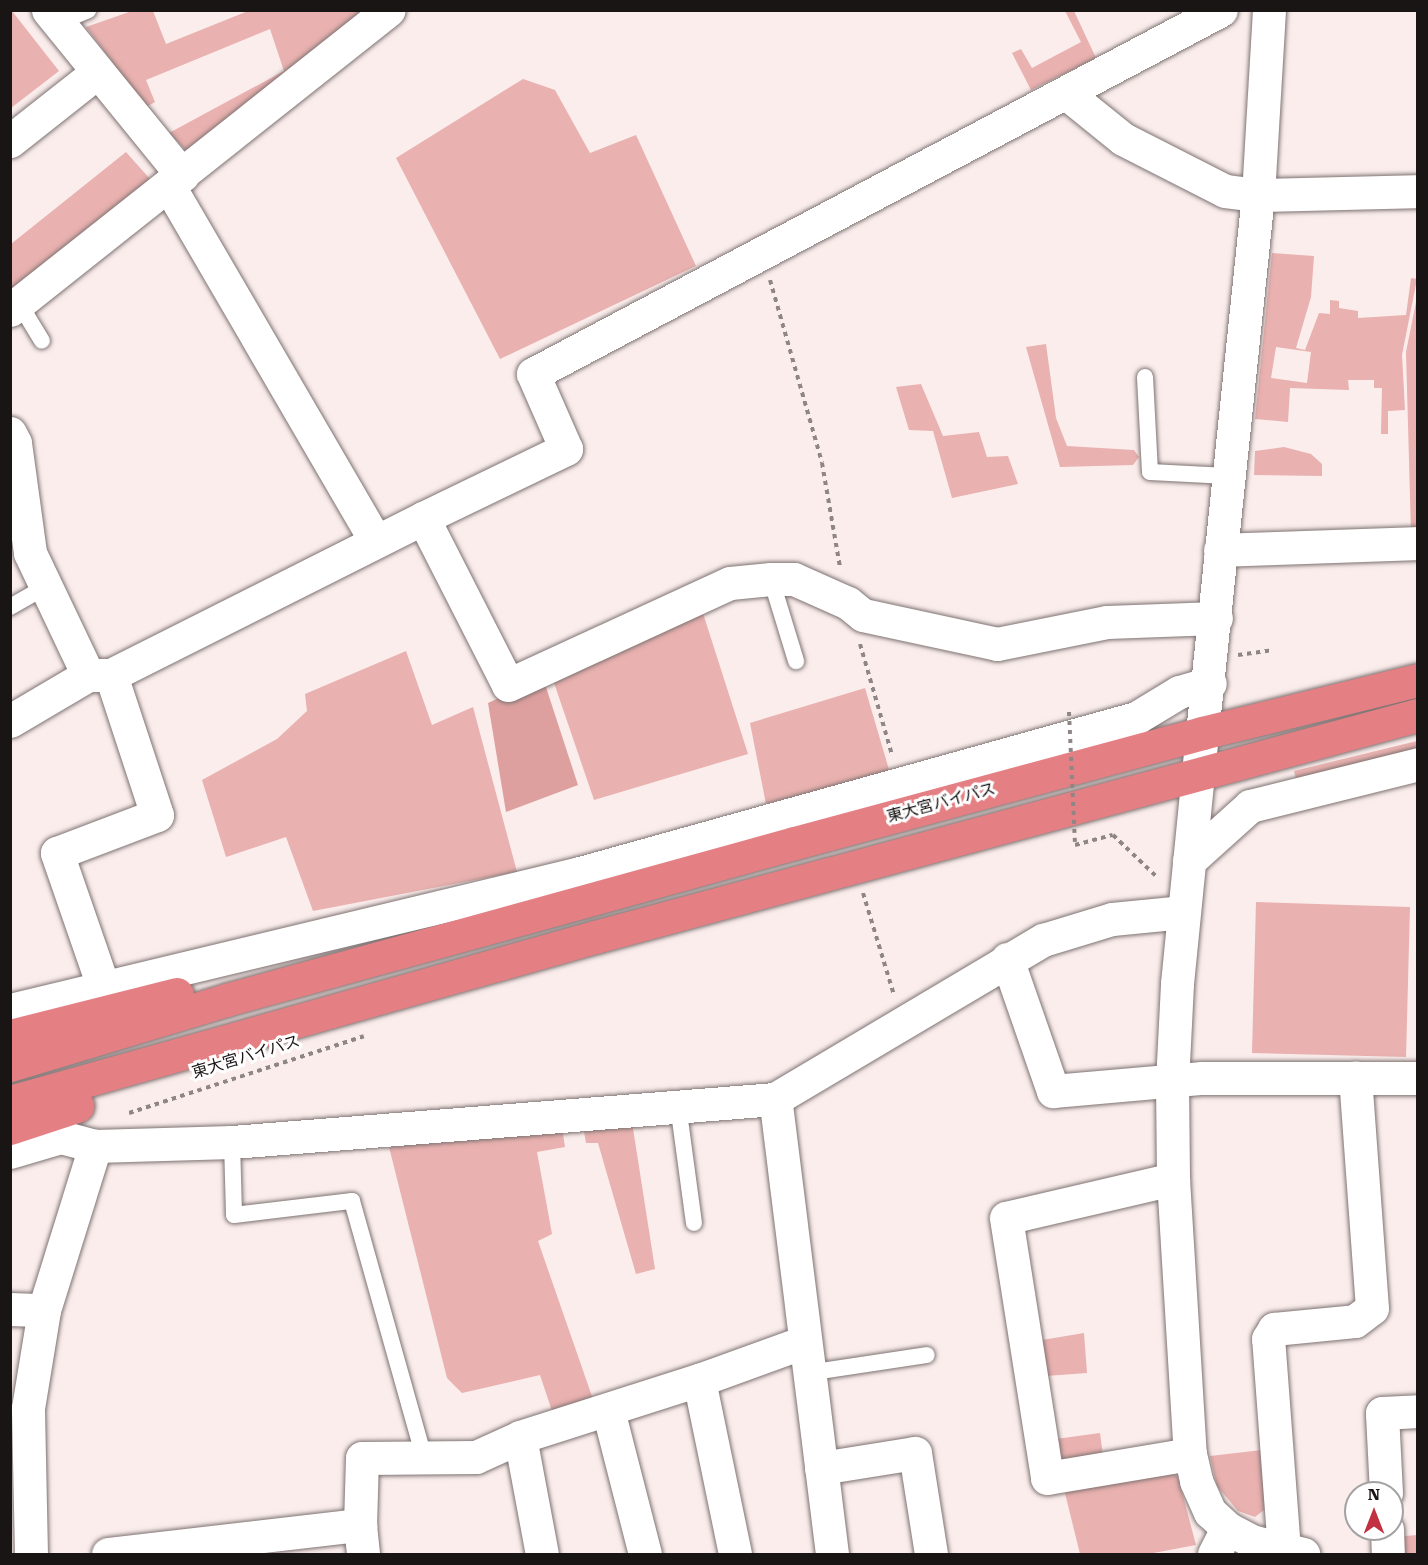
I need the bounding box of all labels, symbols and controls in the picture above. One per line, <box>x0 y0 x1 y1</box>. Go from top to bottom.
street label: 東大宮バイパス <box>884 779 998 827</box>
street label: 東大宮バイパス <box>190 1031 302 1083</box>
north arrow <box>1344 1481 1404 1541</box>
text: N <box>1368 1485 1380 1504</box>

